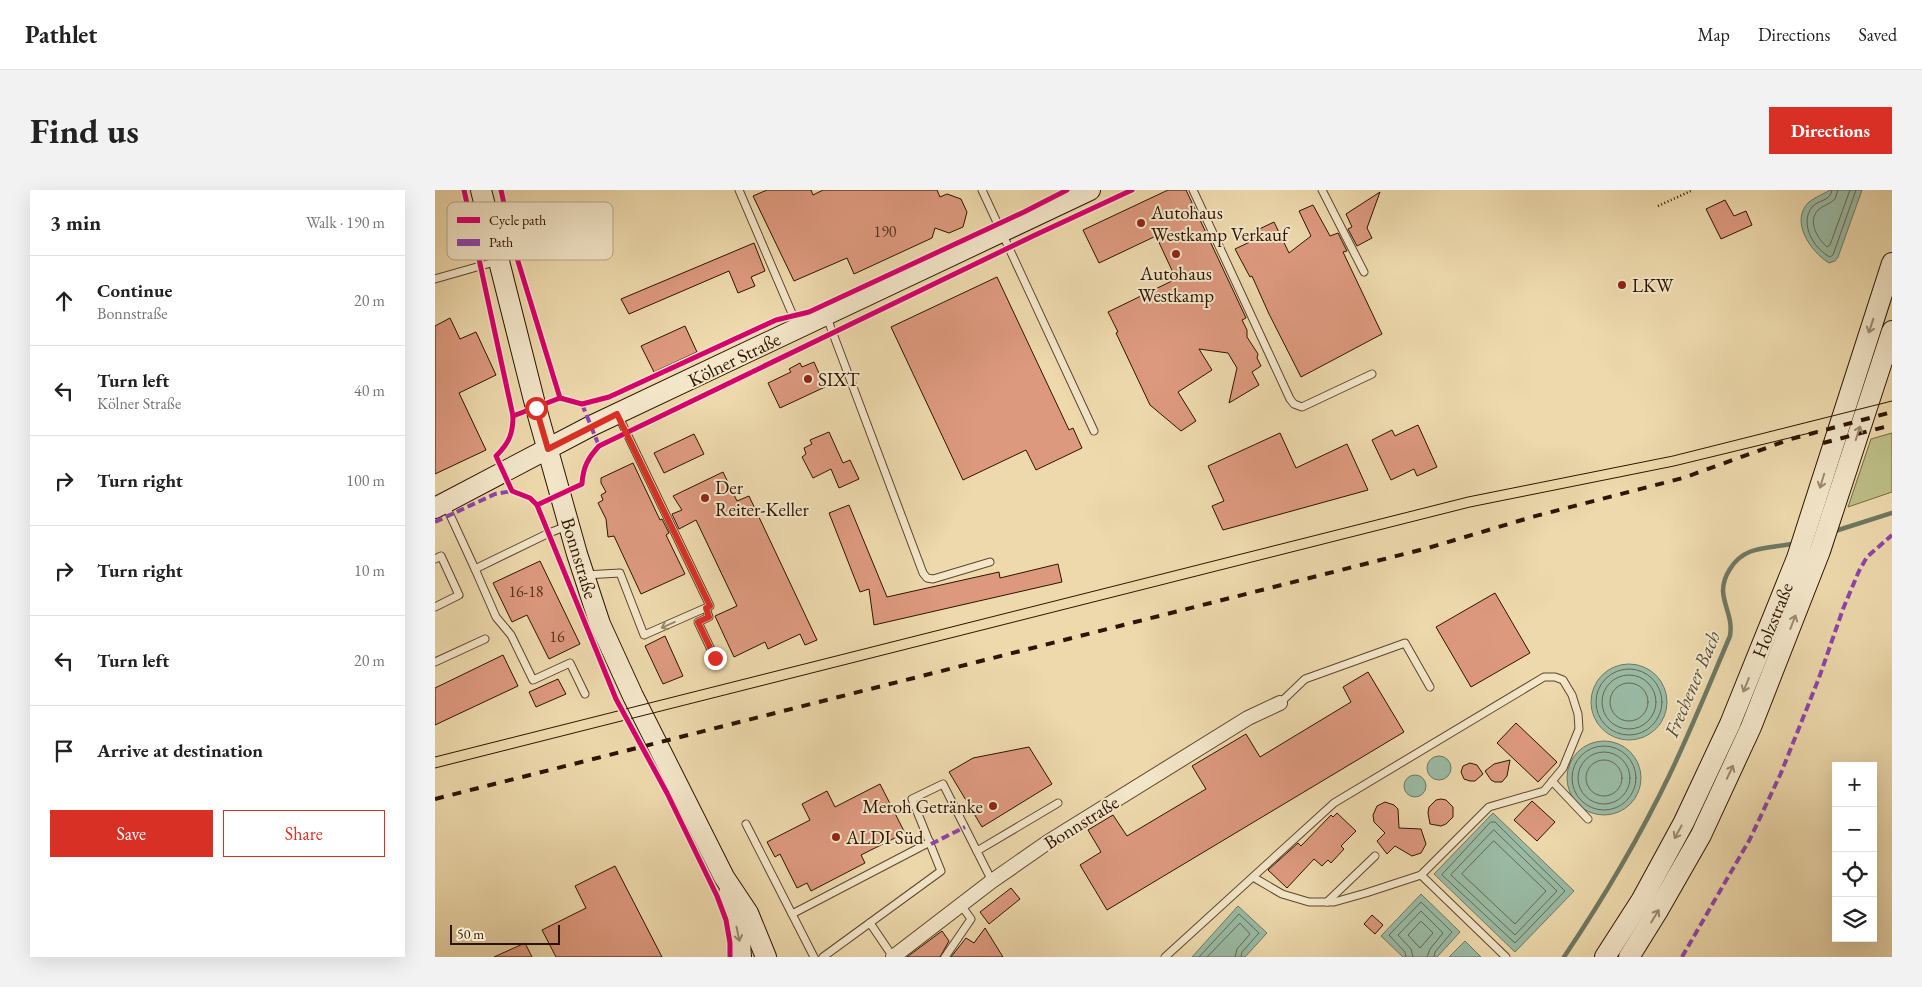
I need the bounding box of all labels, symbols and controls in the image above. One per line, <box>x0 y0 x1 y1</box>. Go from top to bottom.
text: Pathlet <box>25 19 97 50</box>
text: Map <box>1698 23 1730 46</box>
text: Directions <box>1758 23 1830 46</box>
text: Saved <box>1858 23 1897 46</box>
button: Directions <box>1769 107 1892 154</box>
text: Find us <box>30 108 139 153</box>
place label: Autohaus Westkamp Verkauf <box>1150 200 1290 247</box>
legend <box>447 202 613 260</box>
text: 3 min <box>50 209 101 236</box>
text: Cycle path <box>489 211 546 229</box>
text: Walk · 190 m <box>306 212 385 233</box>
marker: Autohaus Westkamp Verkauf <box>1135 217 1147 229</box>
house number: 190 <box>873 221 897 242</box>
text: Path <box>489 233 513 251</box>
marker: Autohaus Westkamp <box>1170 248 1182 260</box>
place label: Autohaus Westkamp <box>1138 261 1214 308</box>
place label: LKW <box>1632 273 1674 298</box>
text: Continue <box>97 278 172 303</box>
marker: LKW <box>1616 279 1628 291</box>
icon: ahead <box>50 287 78 315</box>
text: 20 m <box>354 290 385 311</box>
text: Bonnstraße <box>97 303 167 324</box>
one-way arrow <box>1866 318 1876 334</box>
street label: Kölner Straße <box>684 326 785 393</box>
place label: SIXT <box>818 367 860 392</box>
text: Turn left <box>97 368 169 393</box>
marker: SIXT <box>802 373 814 385</box>
icon: left <box>50 377 78 405</box>
text: 40 m <box>354 380 385 401</box>
text: Kölner Straße <box>97 393 181 414</box>
route start <box>525 397 548 420</box>
one-way arrow <box>1854 426 1864 442</box>
icon: right <box>50 467 78 495</box>
text: Turn right <box>97 468 183 493</box>
text: 100 m <box>346 470 385 491</box>
one-way arrow <box>1817 473 1827 489</box>
place label: Der Reiter-Keller <box>715 475 809 522</box>
marker: Der Reiter-Keller <box>699 492 711 504</box>
street label: Bonnstraße <box>555 514 604 602</box>
icon: right <box>50 557 78 585</box>
text: Turn right <box>97 558 183 583</box>
text: 10 m <box>354 560 385 581</box>
street label: Holzstraße <box>1746 579 1799 662</box>
house number: 16-18 <box>508 581 544 602</box>
one-way arrow <box>1789 615 1798 630</box>
one-way arrow <box>661 620 676 630</box>
house number: 16 <box>549 626 565 647</box>
water label: Frechener Bach <box>1658 627 1726 742</box>
icon: left <box>50 647 78 675</box>
route end <box>704 647 727 670</box>
text: Turn left <box>97 648 169 673</box>
text: 20 m <box>354 650 385 671</box>
one-way arrow <box>1741 677 1750 692</box>
icon: arrive <box>50 737 78 765</box>
text: Arrive at destination <box>97 738 263 763</box>
map controls <box>1832 762 1877 942</box>
button: + <box>1832 762 1877 807</box>
one-way arrow <box>1726 765 1736 780</box>
street label: Bonnstraße <box>1039 790 1123 855</box>
place label: Meroh Getränke <box>862 794 983 819</box>
marker: Meroh Getränke <box>987 800 999 812</box>
button: − <box>1832 807 1877 852</box>
button: Save <box>50 810 213 857</box>
button: Share <box>223 810 385 857</box>
one-way arrow <box>1673 824 1683 839</box>
place label: ALDI Süd <box>845 825 924 850</box>
marker: ALDI Süd <box>830 831 842 843</box>
button: locate <box>1832 852 1877 897</box>
button: layers <box>1832 897 1877 942</box>
one-way arrow <box>1651 909 1661 923</box>
scale bar <box>450 922 560 945</box>
text: 50 m <box>457 925 484 943</box>
one-way arrow <box>734 925 743 941</box>

